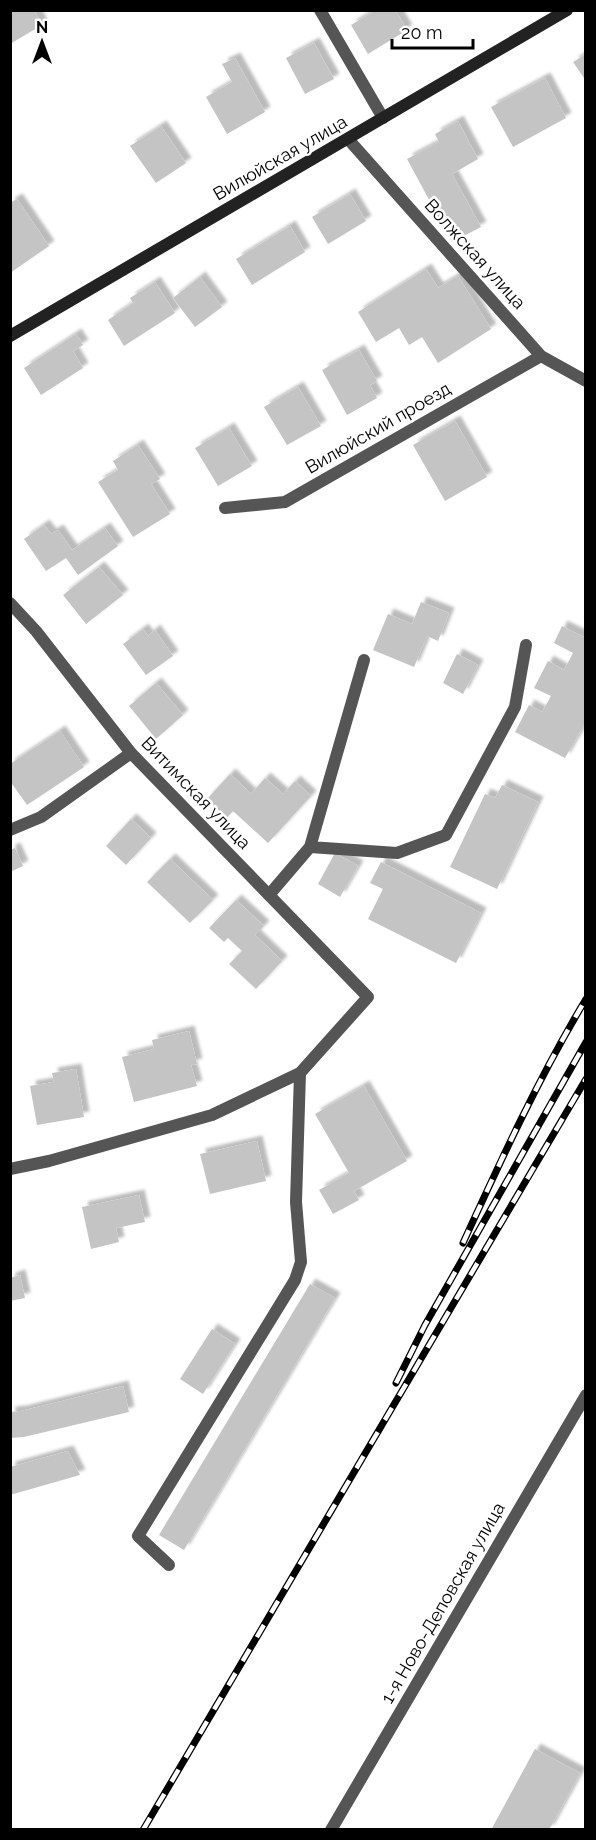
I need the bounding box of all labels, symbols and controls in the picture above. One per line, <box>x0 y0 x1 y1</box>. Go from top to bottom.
north arrow <box>12 12 72 72</box>
scale bar <box>392 12 473 50</box>
text: N <box>36 18 48 37</box>
text: 20 m <box>401 22 443 43</box>
street label: Вилюйская улица <box>209 111 350 204</box>
street label: Волжская улица <box>421 194 530 313</box>
street label: Вилюйский проезд <box>301 377 454 478</box>
street label: Витимская улица <box>137 732 255 853</box>
street label: 1-я Ново-Деповская улица <box>376 1498 509 1707</box>

